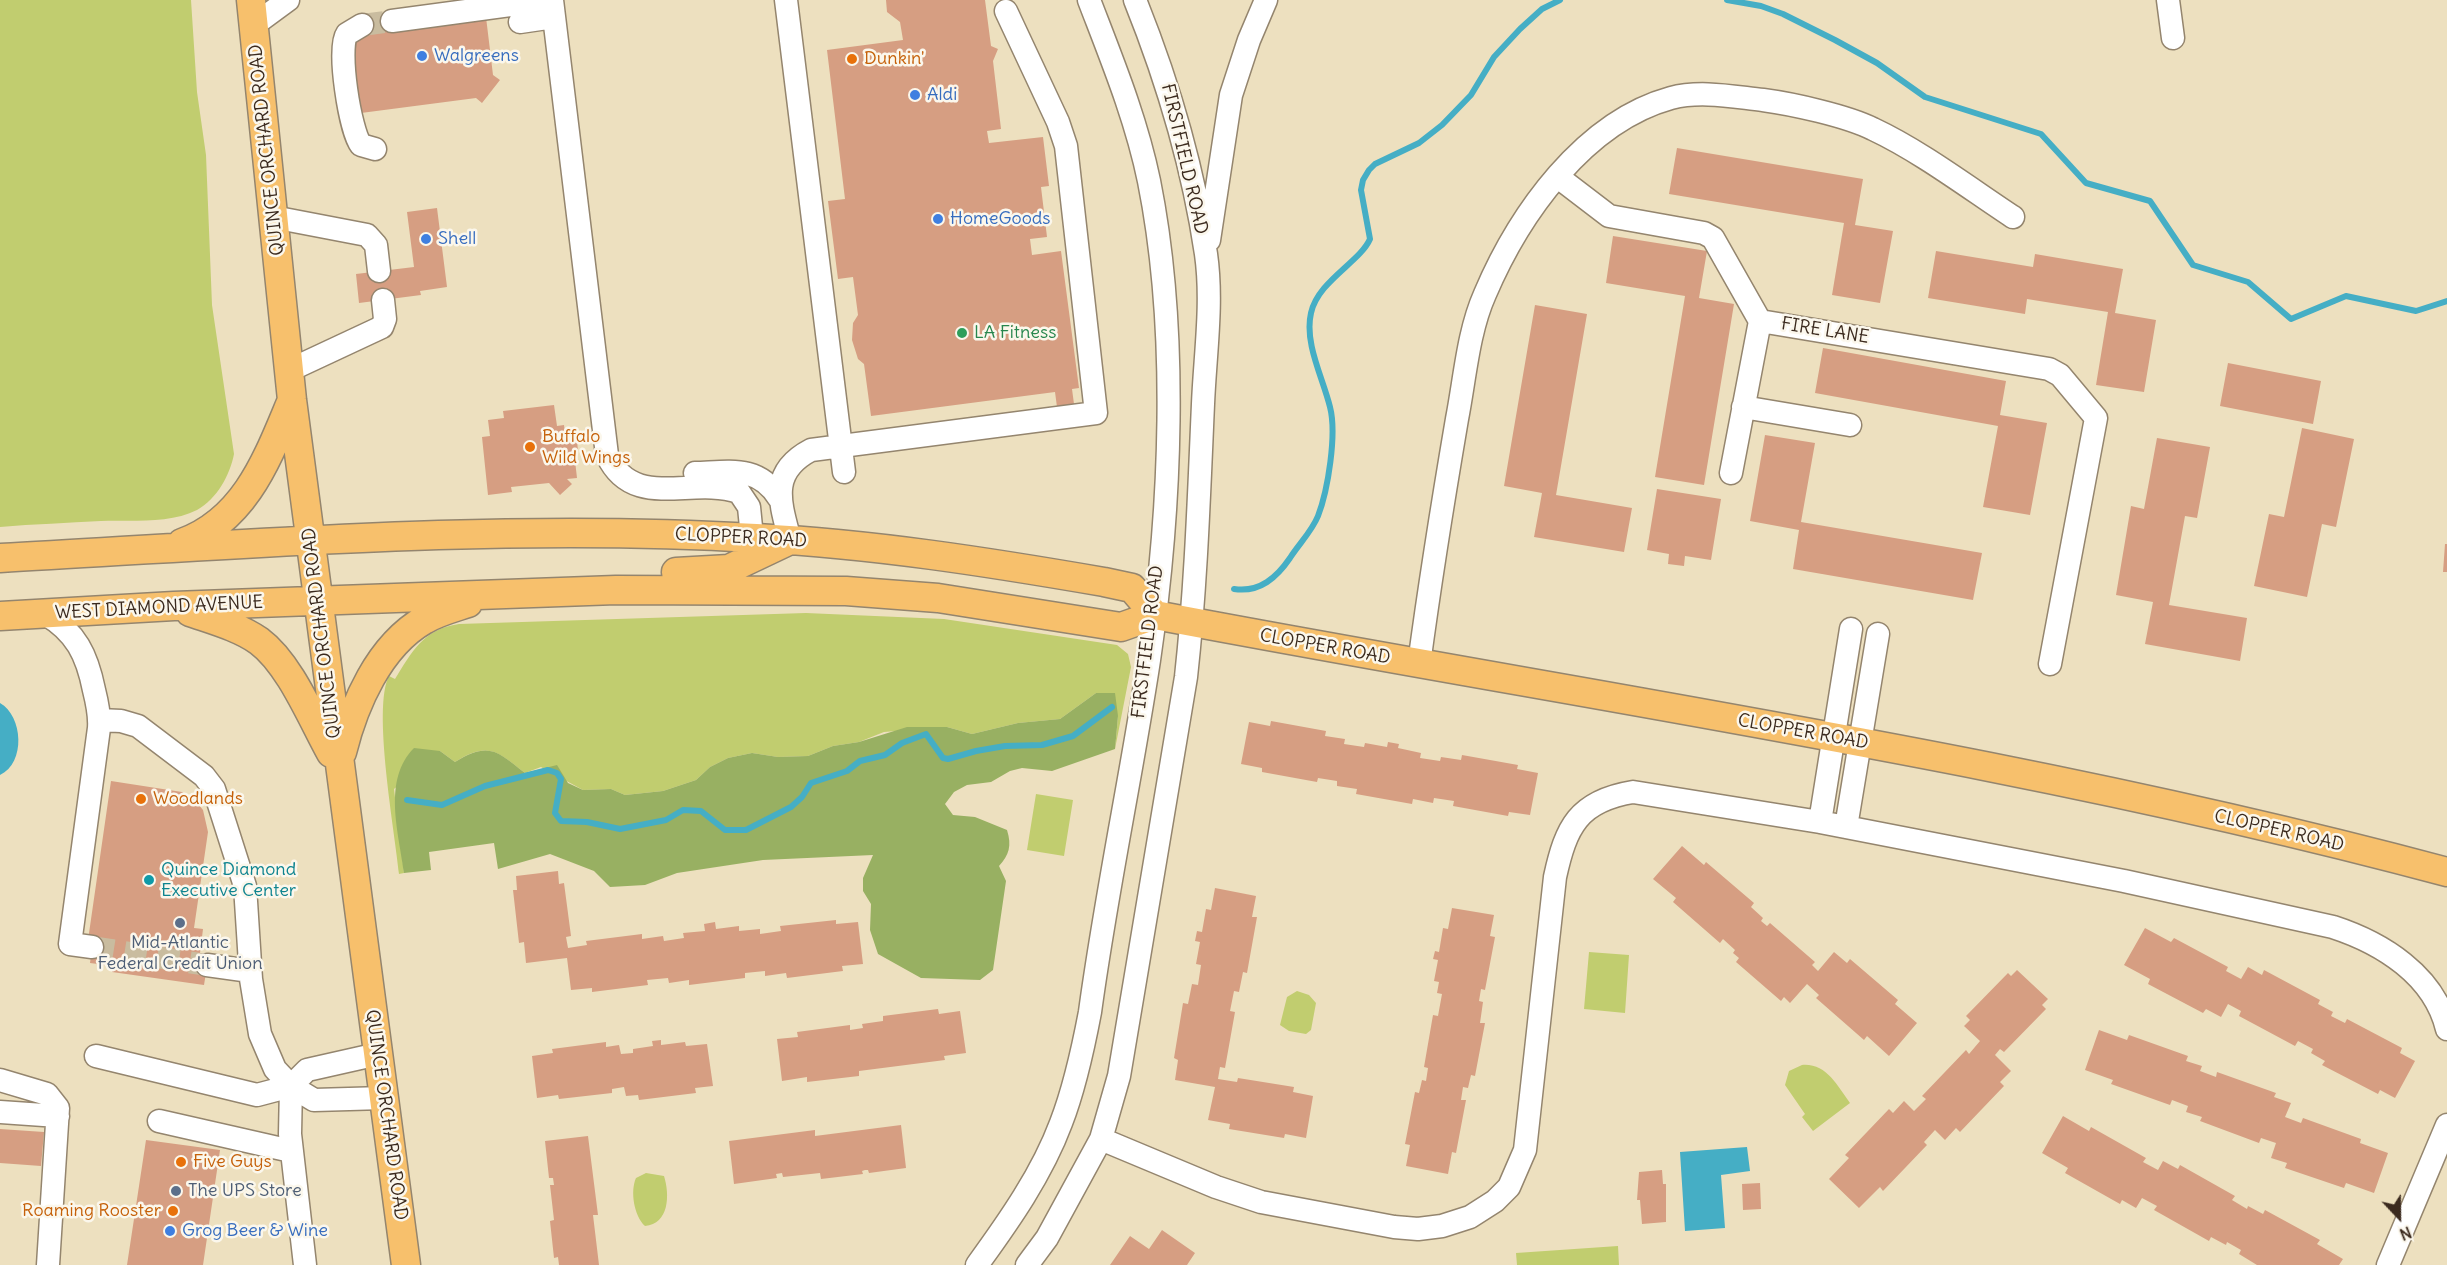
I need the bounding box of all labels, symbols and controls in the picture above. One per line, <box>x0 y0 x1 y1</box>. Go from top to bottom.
street label: QUINCE ORCHARD ROAD <box>245 43 289 257</box>
place label: Walgreens <box>434 45 519 67</box>
place label: Dunkin' <box>864 48 924 70</box>
marker: Walgreens <box>415 49 429 63</box>
marker: Dunkin' <box>845 52 859 66</box>
street label: FIRSTFIELD ROAD <box>1156 82 1212 236</box>
place label: Aldi <box>927 84 957 106</box>
marker: Aldi <box>908 88 922 102</box>
place label: HomeGoods <box>950 208 1051 230</box>
marker: HomeGoods <box>931 212 945 226</box>
place label: Shell <box>438 228 476 250</box>
marker: Shell <box>419 232 433 246</box>
street label: FIRE LANE <box>1779 313 1871 349</box>
place label: LA Fitness <box>974 322 1056 344</box>
marker: LA Fitness <box>955 326 969 340</box>
place label: Buffalo Wild Wings <box>542 426 630 468</box>
marker: Buffalo Wild Wings <box>523 440 537 454</box>
street label: CLOPPER ROAD <box>674 524 808 552</box>
street label: QUINCE ORCHARD ROAD <box>298 526 346 740</box>
street label: FIRSTFIELD ROAD <box>1128 564 1168 720</box>
street label: WEST DIAMOND AVENUE <box>54 592 264 624</box>
street label: CLOPPER ROAD <box>1258 625 1392 669</box>
street label: CLOPPER ROAD <box>1736 710 1870 754</box>
place label: Woodlands <box>153 788 243 810</box>
marker: Woodlands <box>134 792 148 806</box>
street label: CLOPPER ROAD <box>2212 806 2346 856</box>
place label: Quince Diamond Executive Center <box>161 859 296 902</box>
marker: Quince Diamond Executive Center <box>142 873 156 887</box>
marker: Mid-Atlantic Federal Credit Union <box>173 916 187 930</box>
place label: Mid-Atlantic Federal Credit Union <box>97 932 263 974</box>
street label: QUINCE ORCHARD ROAD <box>361 1008 411 1222</box>
place label: Five Guys <box>193 1151 272 1173</box>
marker: Five Guys <box>174 1155 188 1169</box>
place label: The UPS Store <box>188 1180 302 1202</box>
marker: The UPS Store <box>169 1184 183 1198</box>
north arrow <box>2369 1187 2429 1247</box>
place label: Roaming Rooster <box>22 1200 161 1222</box>
marker: Roaming Rooster <box>166 1204 180 1218</box>
place label: Grog Beer & Wine <box>182 1220 328 1242</box>
text: N <box>2397 1222 2415 1245</box>
marker: Grog Beer & Wine <box>163 1224 177 1238</box>

